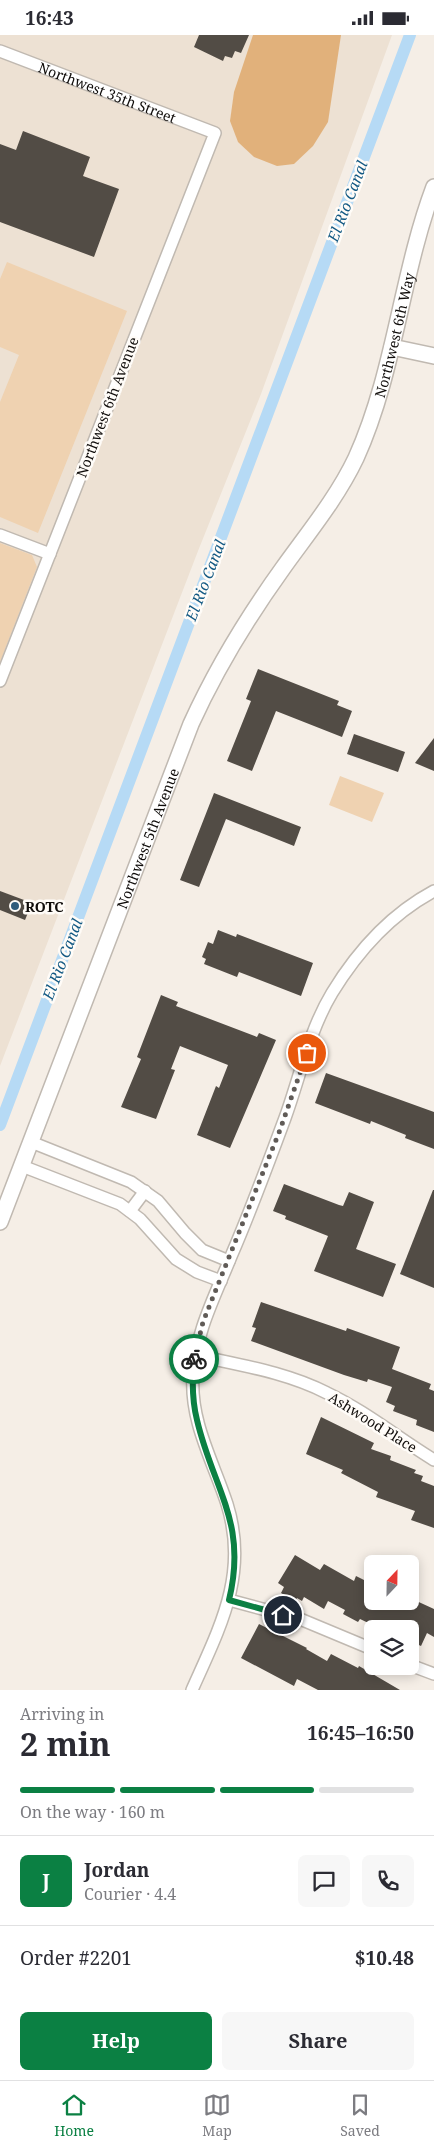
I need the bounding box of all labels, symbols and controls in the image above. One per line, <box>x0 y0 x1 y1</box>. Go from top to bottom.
text: 16:43 <box>25 5 74 31</box>
street label: Northwest 35th Street <box>36 57 179 127</box>
water label: El Rio Canal <box>322 157 372 245</box>
street label: Northwest 6th Way <box>369 270 418 400</box>
street label: Northwest 6th Avenue <box>71 334 143 480</box>
water label: El Rio Canal <box>180 536 230 624</box>
street label: Northwest 5th Avenue <box>112 765 183 911</box>
place label: ROTC <box>25 897 64 916</box>
marker: ROTC <box>9 900 21 912</box>
water label: El Rio Canal <box>37 915 87 1003</box>
pin <box>286 1032 328 1074</box>
icon: bag <box>293 1039 321 1067</box>
courier <box>169 1334 219 1384</box>
icon: bike <box>180 1345 208 1373</box>
street label: Ashwood Place <box>325 1387 421 1457</box>
north arrow <box>364 1555 419 1610</box>
map controls <box>364 1555 419 1675</box>
pin <box>262 1594 304 1636</box>
icon: home <box>269 1601 297 1629</box>
button: layers <box>364 1620 419 1675</box>
text: Arriving in <box>20 1703 104 1725</box>
text: 16:45–16:50 <box>307 1720 414 1746</box>
text: 2 min <box>20 1722 111 1765</box>
text: On the way · 160 m <box>20 1801 165 1823</box>
button: chat <box>298 1855 350 1907</box>
button: phone <box>362 1855 414 1907</box>
text: Jordan <box>84 1857 150 1883</box>
text: J <box>42 1868 50 1894</box>
text: Courier · 4.4 <box>84 1883 176 1905</box>
text: Order #2201 <box>20 1945 132 1971</box>
text: $10.48 <box>355 1945 414 1971</box>
button: Help <box>20 2012 212 2070</box>
button: Share <box>222 2012 414 2070</box>
tab: Home <box>54 2091 94 2140</box>
tab: Map <box>202 2091 232 2140</box>
tab: Saved <box>340 2091 380 2140</box>

